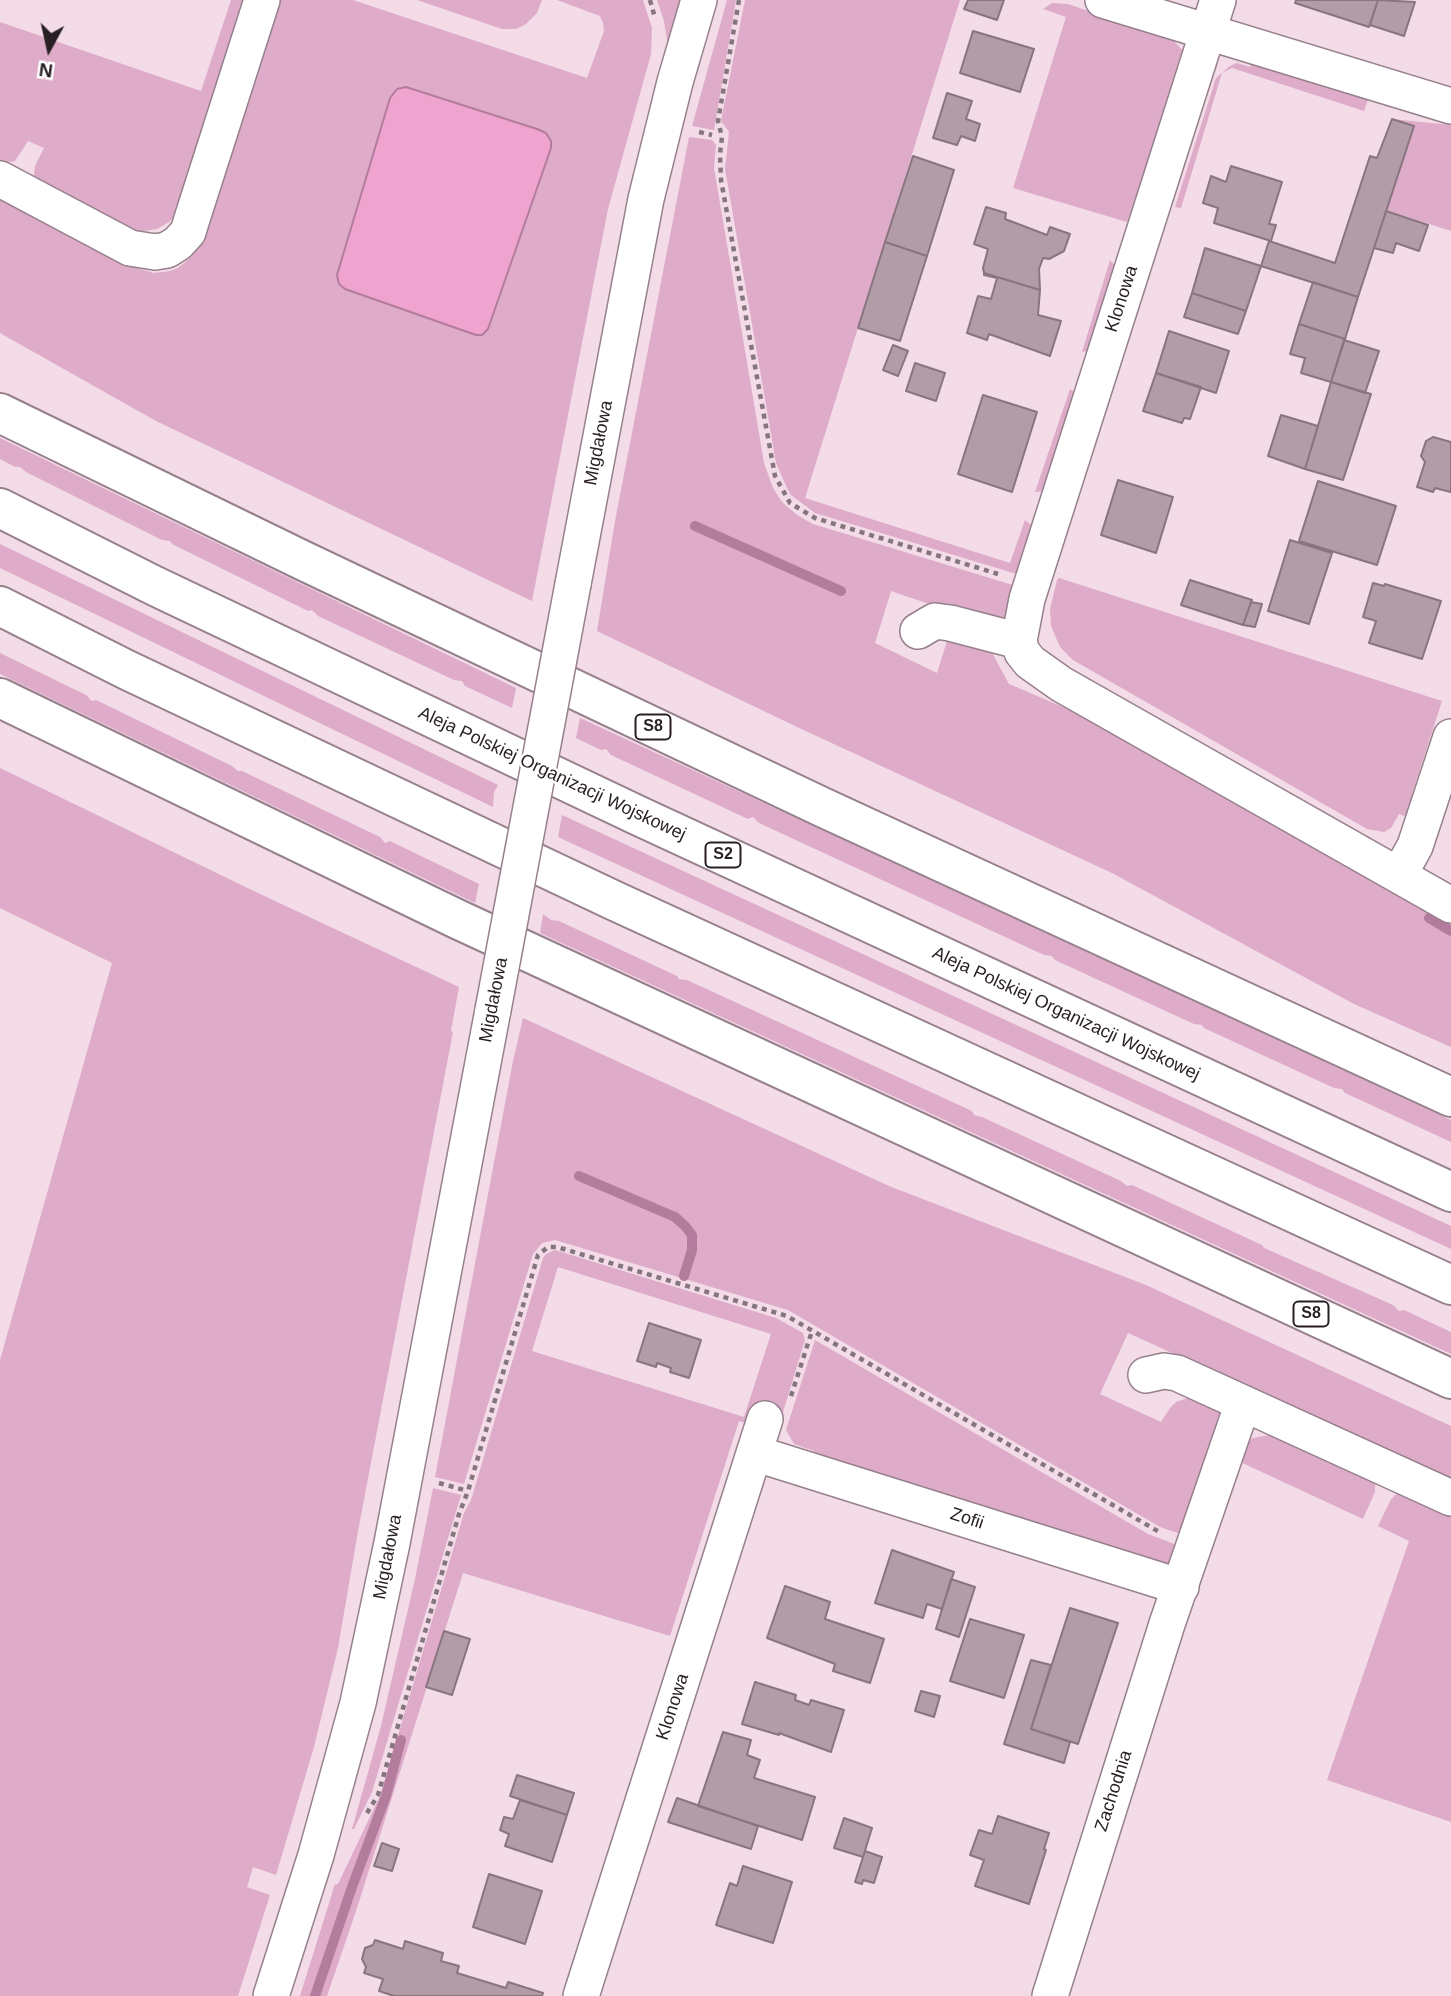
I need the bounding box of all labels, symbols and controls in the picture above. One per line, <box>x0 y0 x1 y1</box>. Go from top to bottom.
north arrow <box>14 14 84 84</box>
text: N <box>38 59 54 82</box>
street label: Klonowa <box>1101 263 1143 335</box>
street label: Migdałowa <box>580 399 618 487</box>
street label: Aleja Polskiej Organizacji Wojskowej <box>415 702 689 846</box>
road number: S8 <box>636 714 670 740</box>
road number: S2 <box>706 842 740 868</box>
street label: Aleja Polskiej Organizacji Wojskowej <box>929 942 1203 1086</box>
street label: Migdałowa <box>475 956 513 1044</box>
road number: S8 <box>1294 1302 1328 1326</box>
street label: Zofii <box>947 1503 987 1535</box>
street label: Migdałowa <box>369 1513 407 1601</box>
street label: Klonowa <box>652 1671 694 1743</box>
street label: Zachodnia <box>1091 1748 1137 1834</box>

